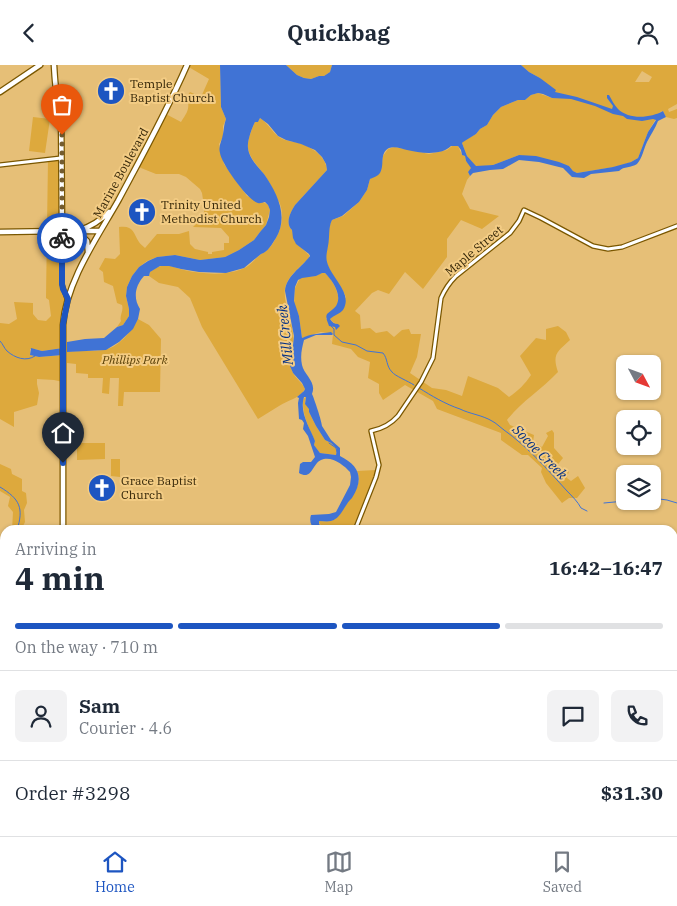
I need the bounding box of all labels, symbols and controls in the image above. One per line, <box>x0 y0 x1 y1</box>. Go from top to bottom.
text: Quickbag <box>287 18 390 47</box>
icon: back <box>15 19 43 47</box>
icon: person <box>634 19 662 47</box>
church icon: Temple Baptist Church <box>96 76 126 106</box>
place label: Temple Baptist Church <box>130 76 215 105</box>
pin <box>41 84 83 135</box>
icon: bag <box>48 91 76 119</box>
street label: Marine Boulevard <box>90 125 152 220</box>
church icon: Trinity United Methodist Church <box>127 197 157 227</box>
place label: Trinity United Methodist Church <box>161 197 263 226</box>
courier <box>37 213 87 263</box>
street label: Maple Street <box>442 222 506 279</box>
icon: bike <box>48 224 76 252</box>
water label: Mill Creek <box>273 304 297 367</box>
park label: Phillips Park <box>101 352 169 367</box>
north arrow <box>616 355 661 400</box>
map controls <box>616 355 661 510</box>
button: locate <box>616 410 661 455</box>
pin <box>42 412 84 463</box>
icon: home <box>49 419 77 447</box>
water label: Socoe Creek <box>508 420 572 484</box>
button: layers <box>616 465 661 510</box>
church icon: Grace Baptist Church <box>87 473 117 503</box>
place label: Grace Baptist Church <box>121 473 197 502</box>
text: Arriving in <box>15 539 97 559</box>
text: 16:42–16:47 <box>549 556 663 580</box>
text: 4 min <box>15 557 105 599</box>
text: On the way · 710 m <box>15 637 158 657</box>
button: person <box>15 690 67 742</box>
button: chat <box>547 690 599 742</box>
button: phone <box>611 690 663 742</box>
text: Sam <box>79 694 120 718</box>
text: Courier · 4.6 <box>79 718 172 738</box>
text: Order #3298 <box>15 781 130 805</box>
text: $31.30 <box>601 781 663 805</box>
tab: Home <box>95 848 135 896</box>
tab: Map <box>325 848 353 896</box>
tab: Saved <box>543 848 582 896</box>

